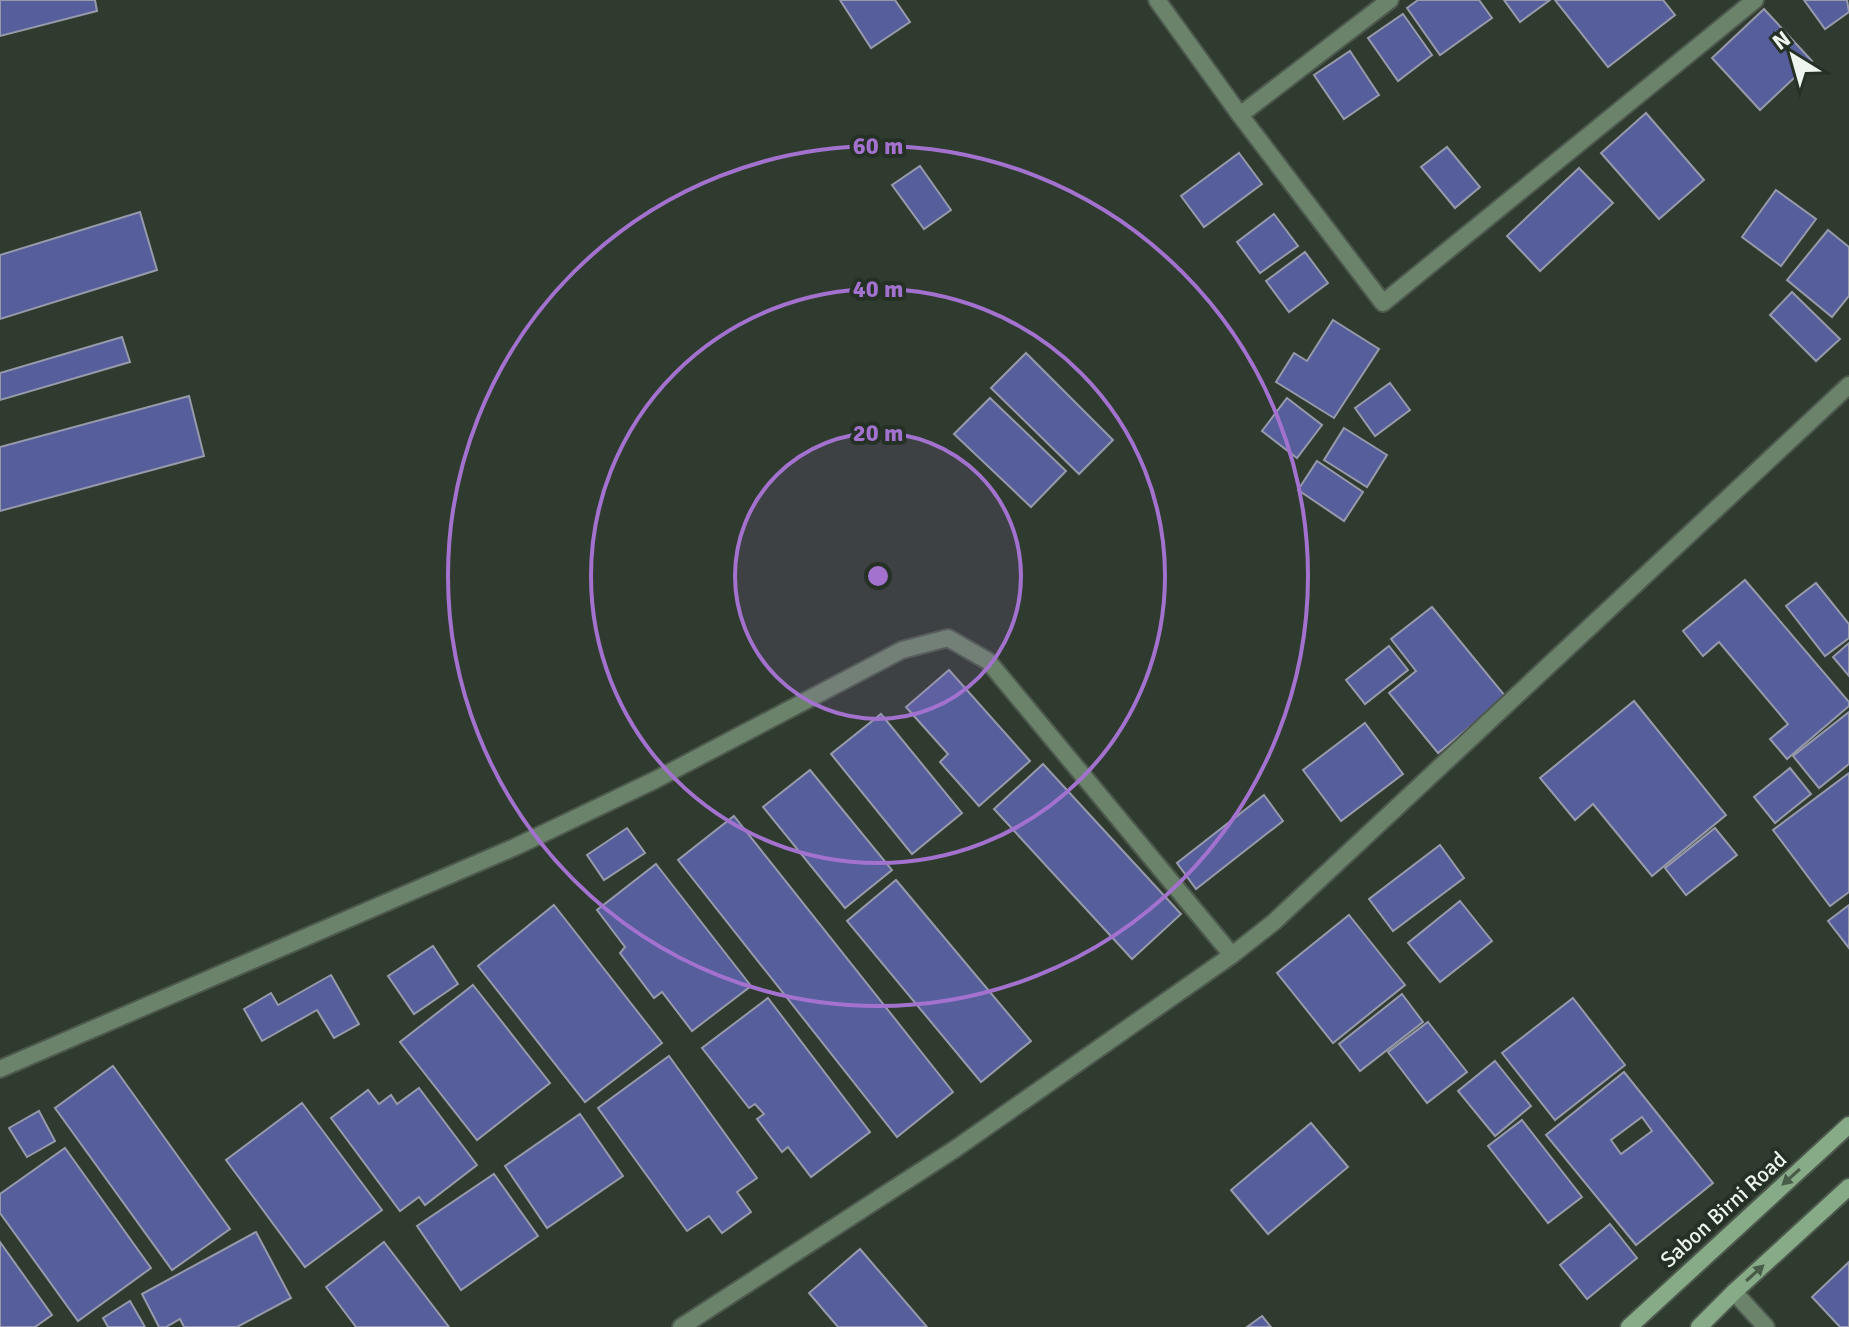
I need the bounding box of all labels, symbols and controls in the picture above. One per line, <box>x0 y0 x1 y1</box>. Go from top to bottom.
north arrow <box>1753 16 1833 96</box>
text: N <box>1767 25 1796 56</box>
text: 60 m <box>853 131 903 161</box>
text: 40 m <box>853 274 903 304</box>
text: 20 m <box>853 418 903 448</box>
centre of rings <box>864 562 892 590</box>
street label: Sabon Birni Road <box>1655 1146 1792 1273</box>
one-way arrow <box>1782 1168 1801 1186</box>
one-way arrow <box>1745 1264 1764 1282</box>

